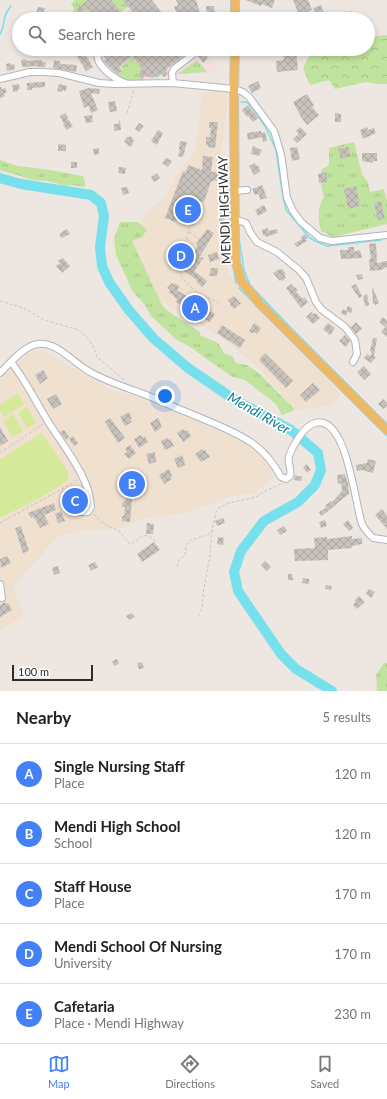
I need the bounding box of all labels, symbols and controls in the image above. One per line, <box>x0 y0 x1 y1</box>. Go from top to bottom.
search box <box>12 12 375 56</box>
icon: search <box>26 23 48 45</box>
text: Search here <box>58 25 135 43</box>
street label: MENDI HIGHWAY <box>214 155 234 264</box>
pin: E <box>175 195 201 225</box>
pin: D <box>168 241 194 271</box>
pin: A <box>182 293 208 323</box>
your location <box>155 386 175 406</box>
water label: Mendi River <box>225 388 294 437</box>
pin: B <box>119 469 145 499</box>
pin: C <box>62 486 88 516</box>
scale bar <box>12 663 93 682</box>
text: 100 m <box>18 665 49 678</box>
text: Nearby <box>16 707 71 728</box>
text: 5 results <box>323 709 371 725</box>
text: Single Nursing Staff <box>54 757 185 775</box>
text: A <box>24 766 34 782</box>
text: 120 m <box>334 766 371 782</box>
text: Place <box>54 775 84 791</box>
text: Mendi High School <box>54 817 181 835</box>
text: B <box>25 826 33 842</box>
text: 120 m <box>334 826 371 842</box>
text: School <box>54 835 92 851</box>
text: Staff House <box>54 877 132 895</box>
text: C <box>25 886 33 902</box>
text: 170 m <box>334 886 371 902</box>
text: Place <box>54 895 84 911</box>
text: Mendi School Of Nursing <box>54 937 222 955</box>
text: D <box>24 946 34 962</box>
text: 170 m <box>334 946 371 962</box>
text: University <box>54 955 112 971</box>
text: Cafetaria <box>54 997 115 1015</box>
text: E <box>25 1006 33 1022</box>
text: 230 m <box>334 1006 371 1022</box>
text: Place · Mendi Highway <box>54 1015 184 1031</box>
tab: Map <box>48 1053 70 1090</box>
tab: Directions <box>165 1053 215 1090</box>
tab: Saved <box>310 1053 339 1090</box>

